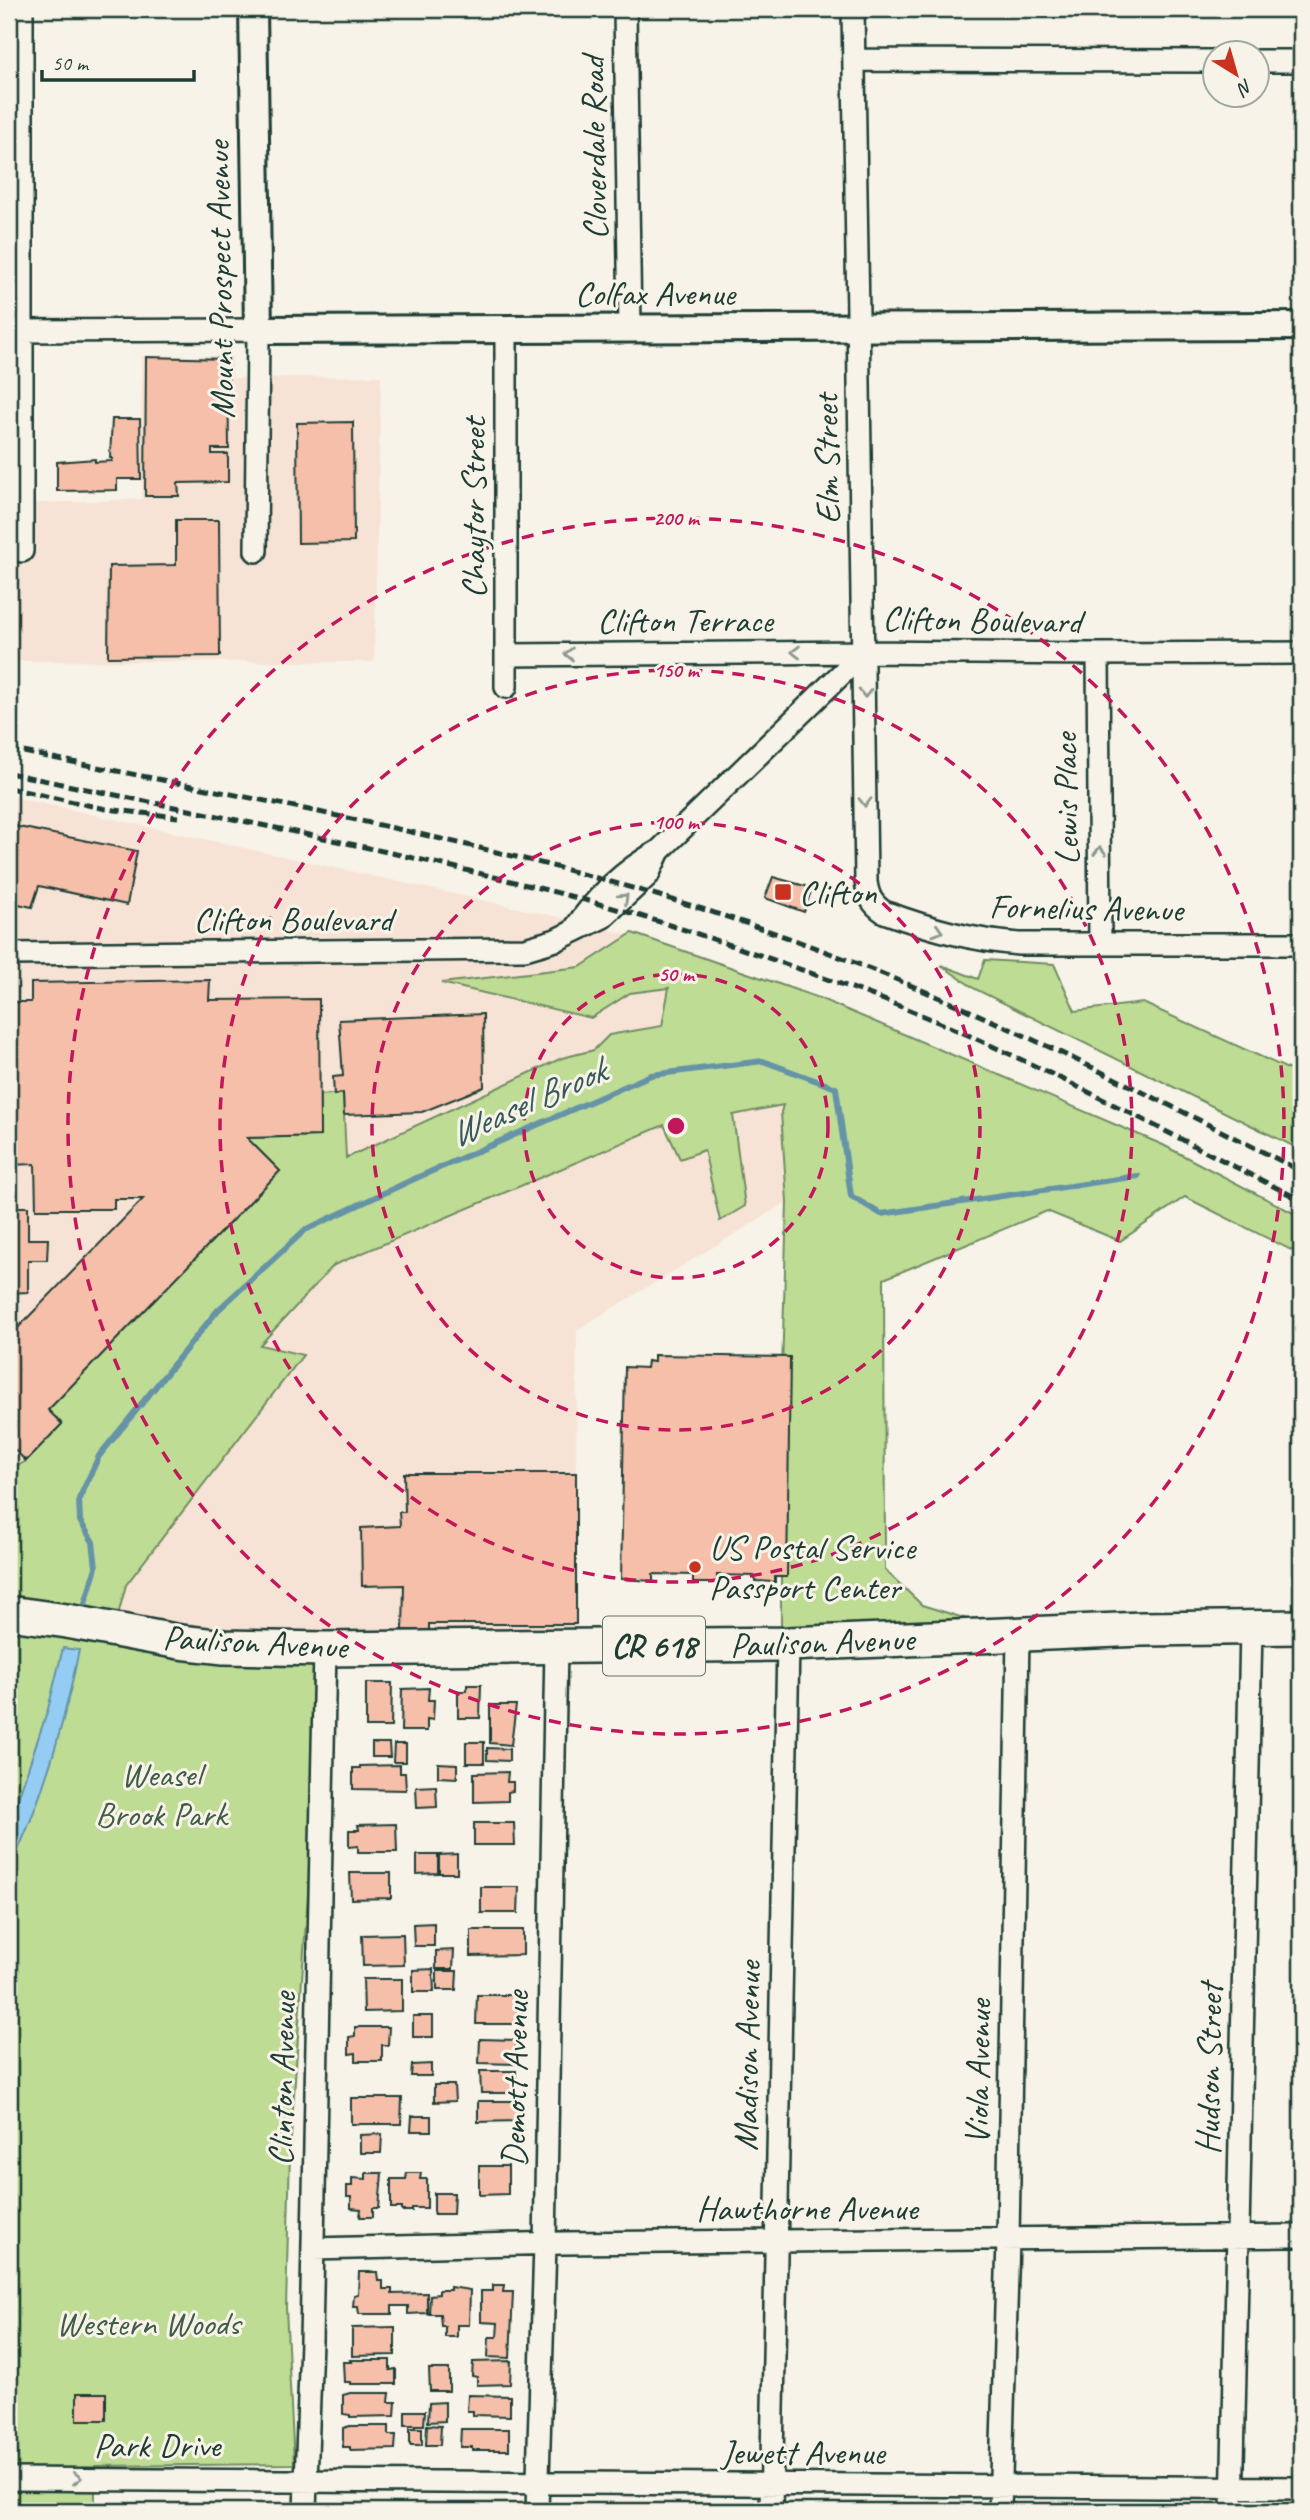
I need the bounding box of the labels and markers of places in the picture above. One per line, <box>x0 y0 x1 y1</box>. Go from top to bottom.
place label: Clifton <box>799 870 877 915</box>
marker: Clifton <box>773 882 793 902</box>
centre of rings <box>664 1114 688 1138</box>
place label: US Postal Service Passport Center <box>709 1525 918 1610</box>
marker: US Postal Service Passport Center <box>687 1559 703 1575</box>

